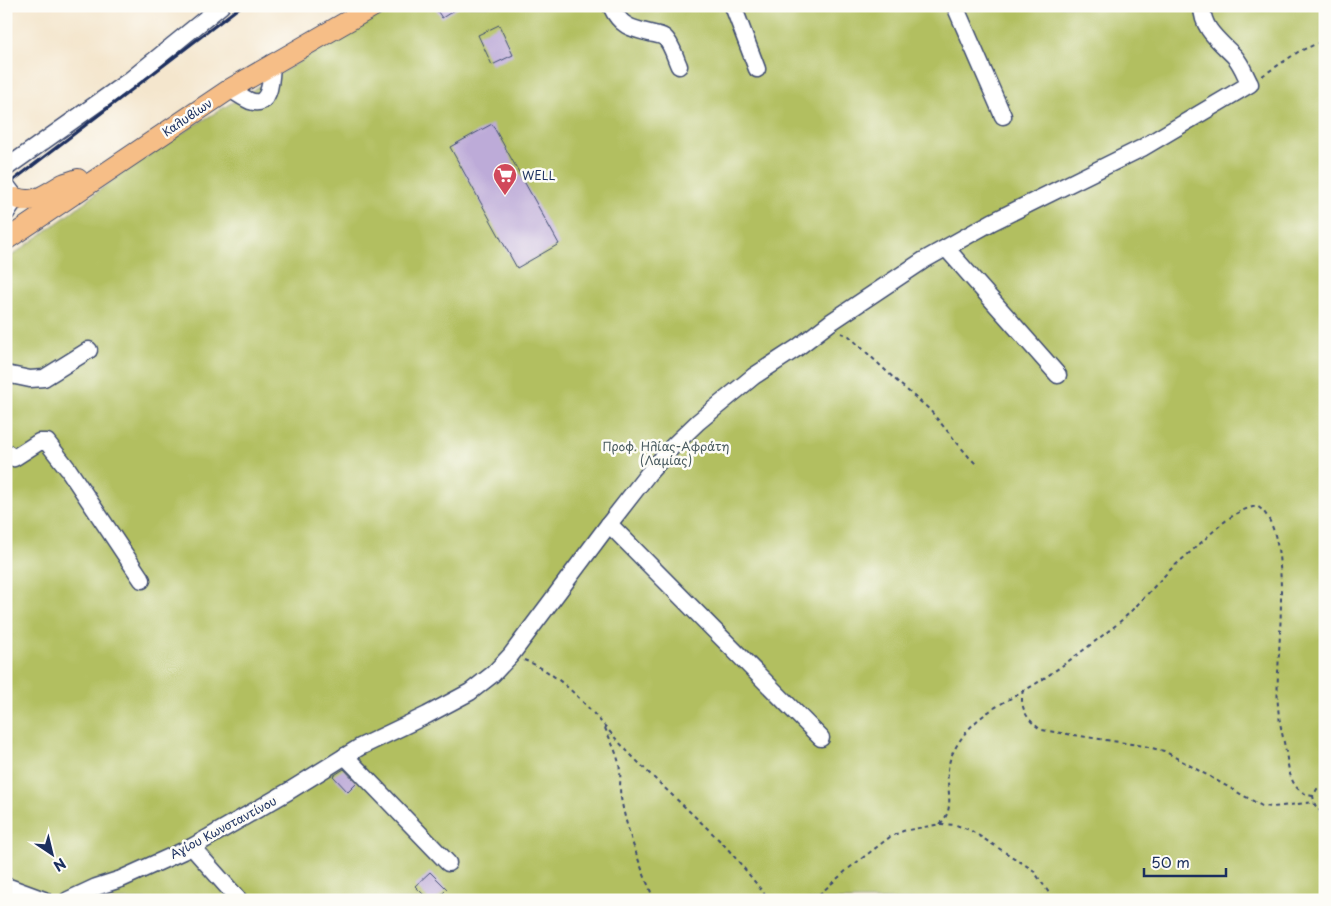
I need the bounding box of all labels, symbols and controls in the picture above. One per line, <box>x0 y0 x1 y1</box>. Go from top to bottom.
street label: Καλυβίων <box>158 94 216 140</box>
supermarket icon: WELL <box>492 162 518 196</box>
place label: WELL <box>522 166 555 184</box>
park label: Προφ. Ηλίας-Αφράτη (Λαμίας) <box>603 437 729 469</box>
street label: Αγίου Κωνσταντίνου <box>166 791 280 863</box>
north arrow <box>28 828 78 878</box>
scale bar <box>1144 846 1226 878</box>
text: 50 m <box>1151 850 1190 873</box>
text: N <box>49 853 70 877</box>

